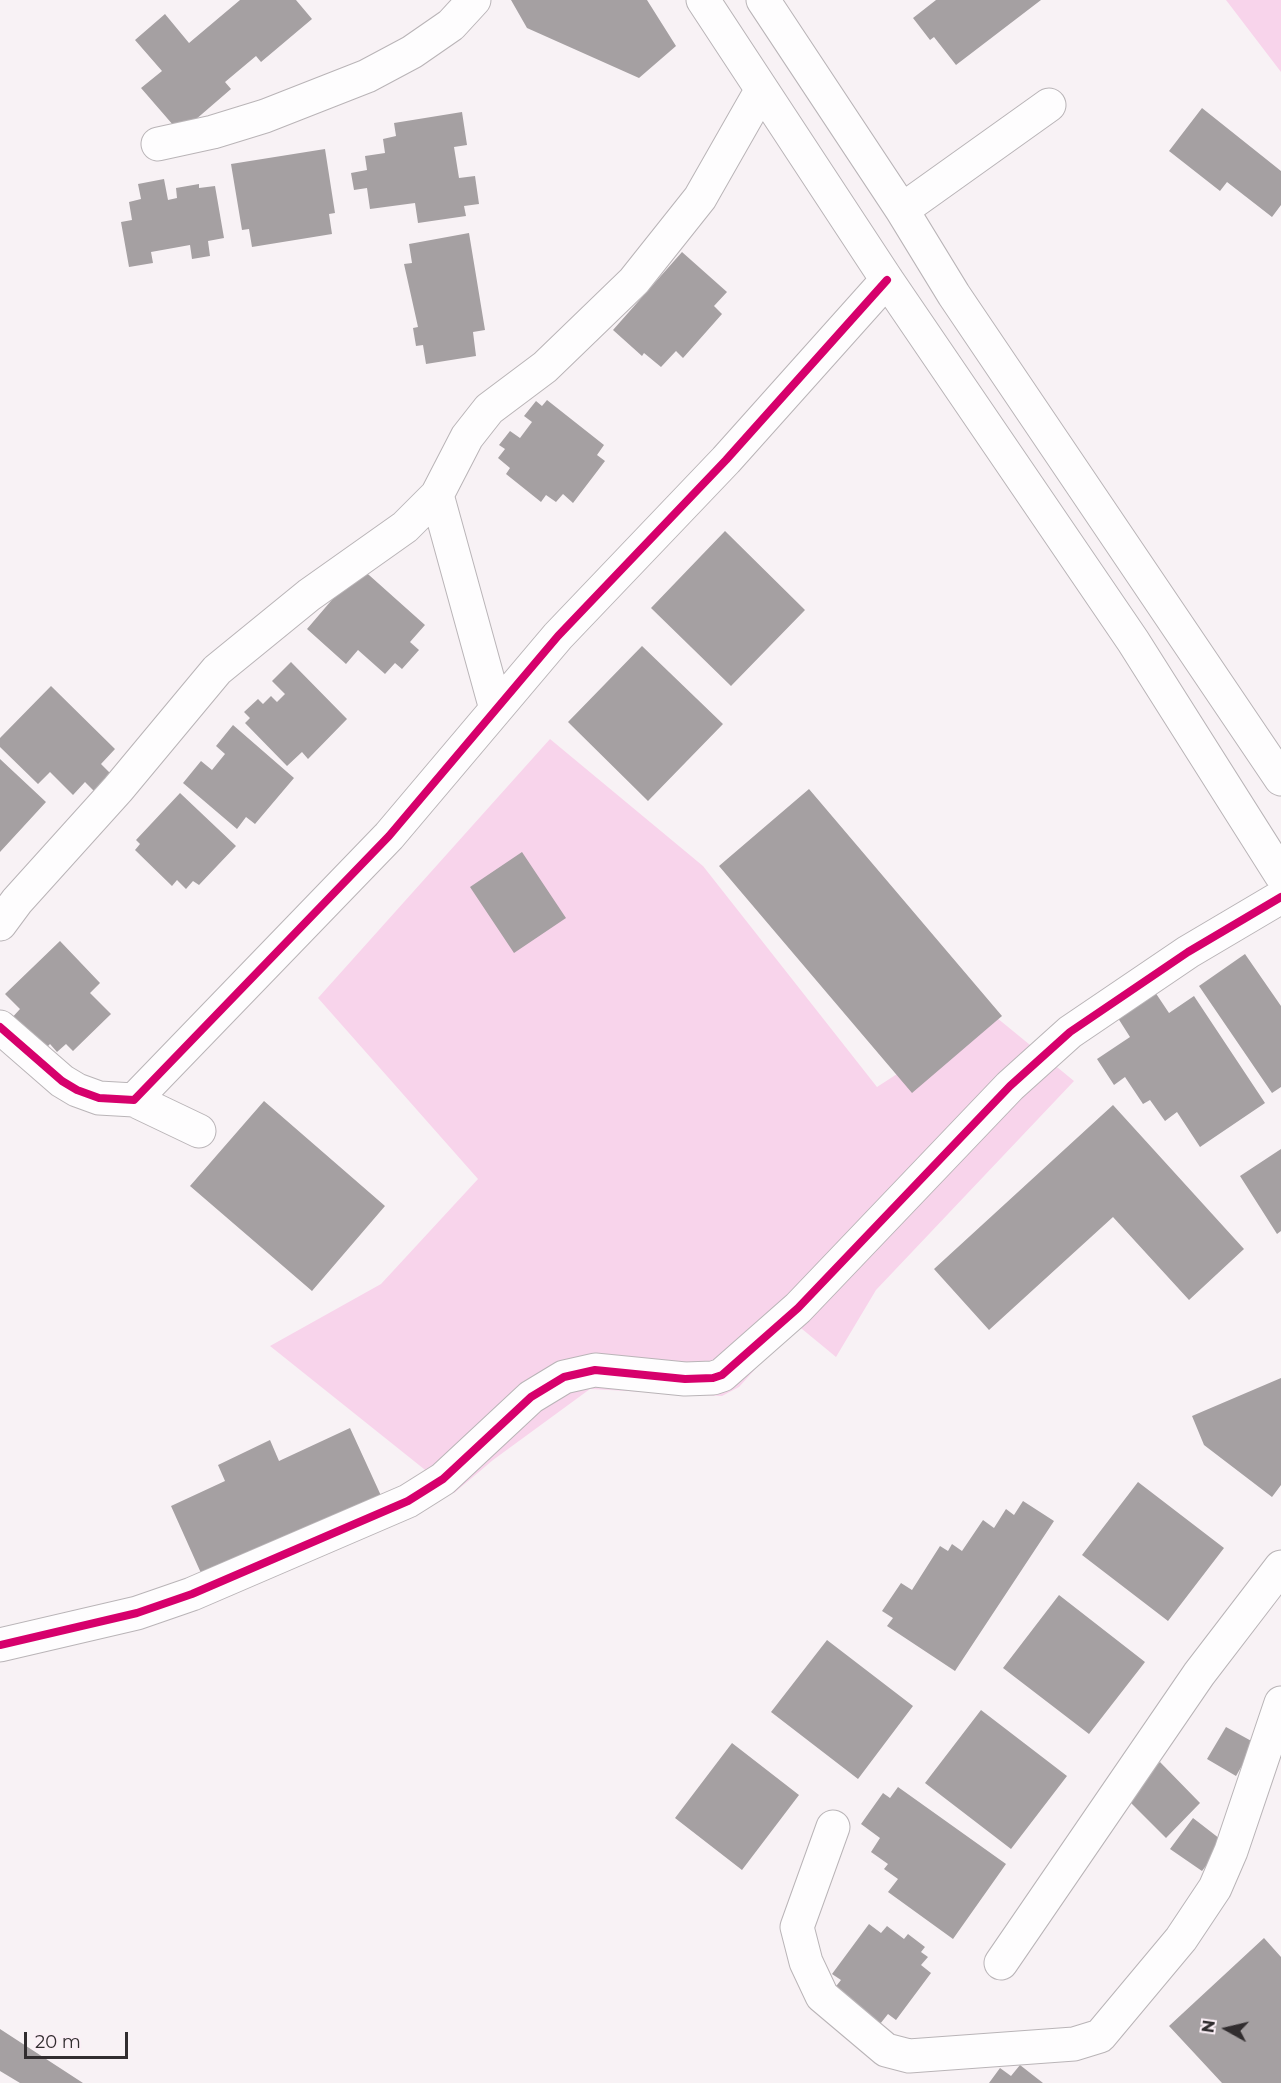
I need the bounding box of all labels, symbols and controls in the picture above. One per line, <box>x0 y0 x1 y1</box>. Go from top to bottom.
north arrow <box>1197 1999 1257 2059</box>
text: N <box>1198 2019 1219 2034</box>
scale bar <box>27 2020 130 2058</box>
text: 20 m <box>35 2031 81 2053</box>

